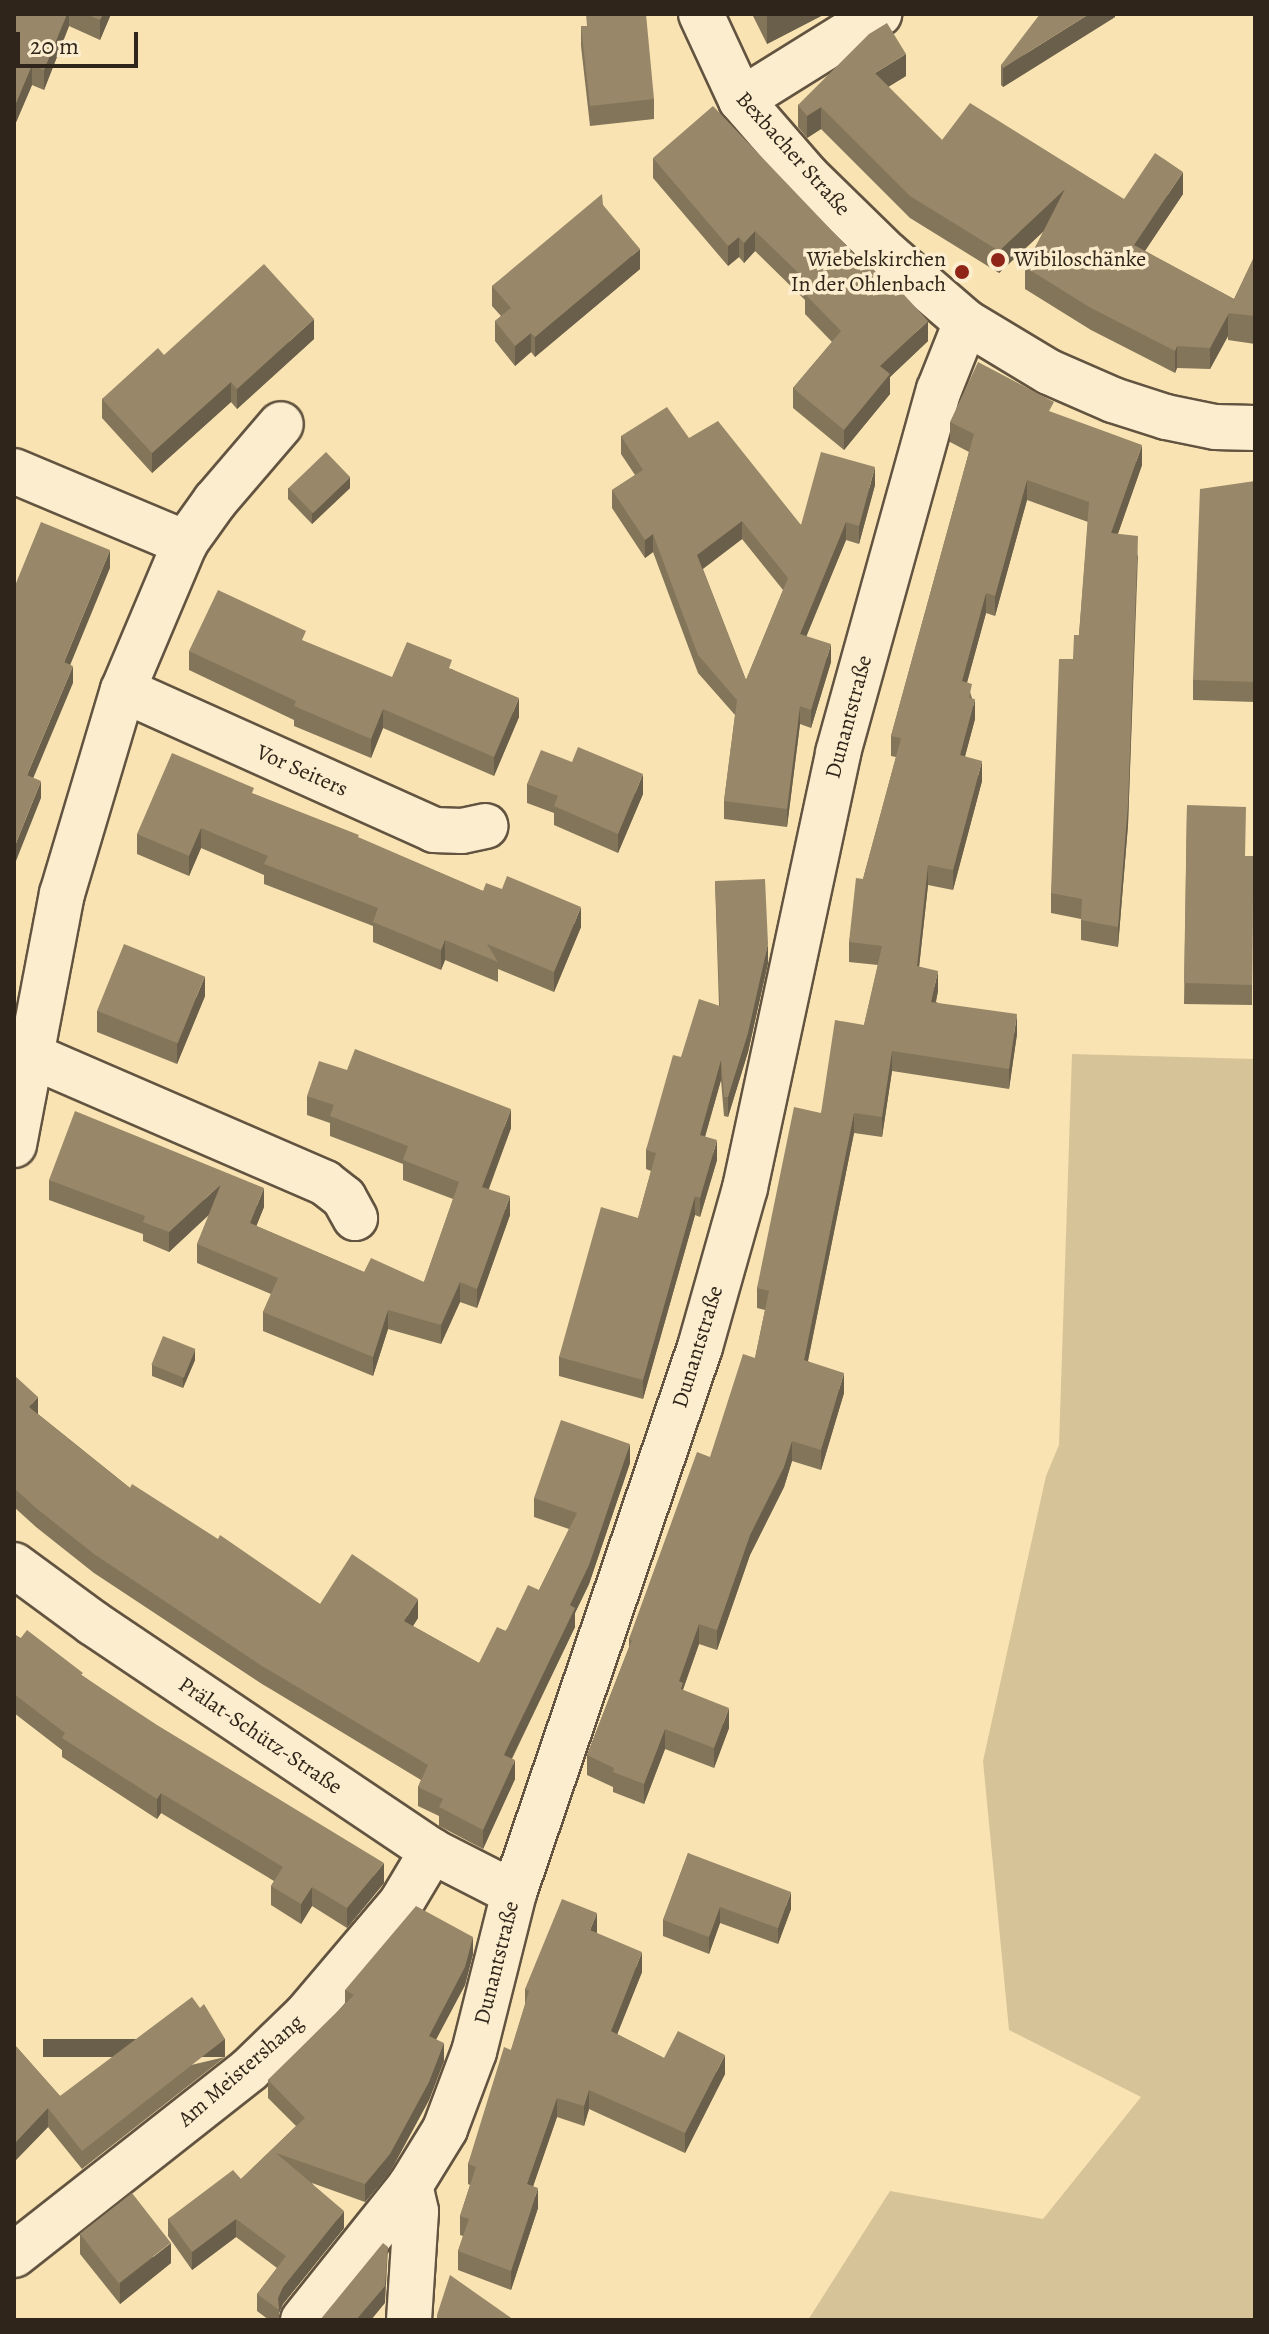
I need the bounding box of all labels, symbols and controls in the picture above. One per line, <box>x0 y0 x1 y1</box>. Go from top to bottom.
scale bar <box>20 16 142 66</box>
text: 20 m <box>30 30 79 62</box>
street label: Bexbacher Straße <box>730 86 856 222</box>
place label: Wiebelskirchen In der Ohlenbach <box>791 246 946 298</box>
place label: Wibiloschänke <box>1014 247 1146 273</box>
marker: Wibiloschänke <box>989 251 1007 269</box>
marker: Wiebelskirchen In der Ohlenbach <box>953 263 971 281</box>
street label: Dunantstraße <box>820 653 878 781</box>
street label: Vor Seiters <box>252 739 352 803</box>
street label: Dunantstraße <box>667 1283 729 1411</box>
street label: Prälat-Schütz-Straße <box>173 1671 347 1801</box>
street label: Dunantstraße <box>469 1898 525 2028</box>
street label: Am Meistershang <box>173 2009 309 2133</box>

